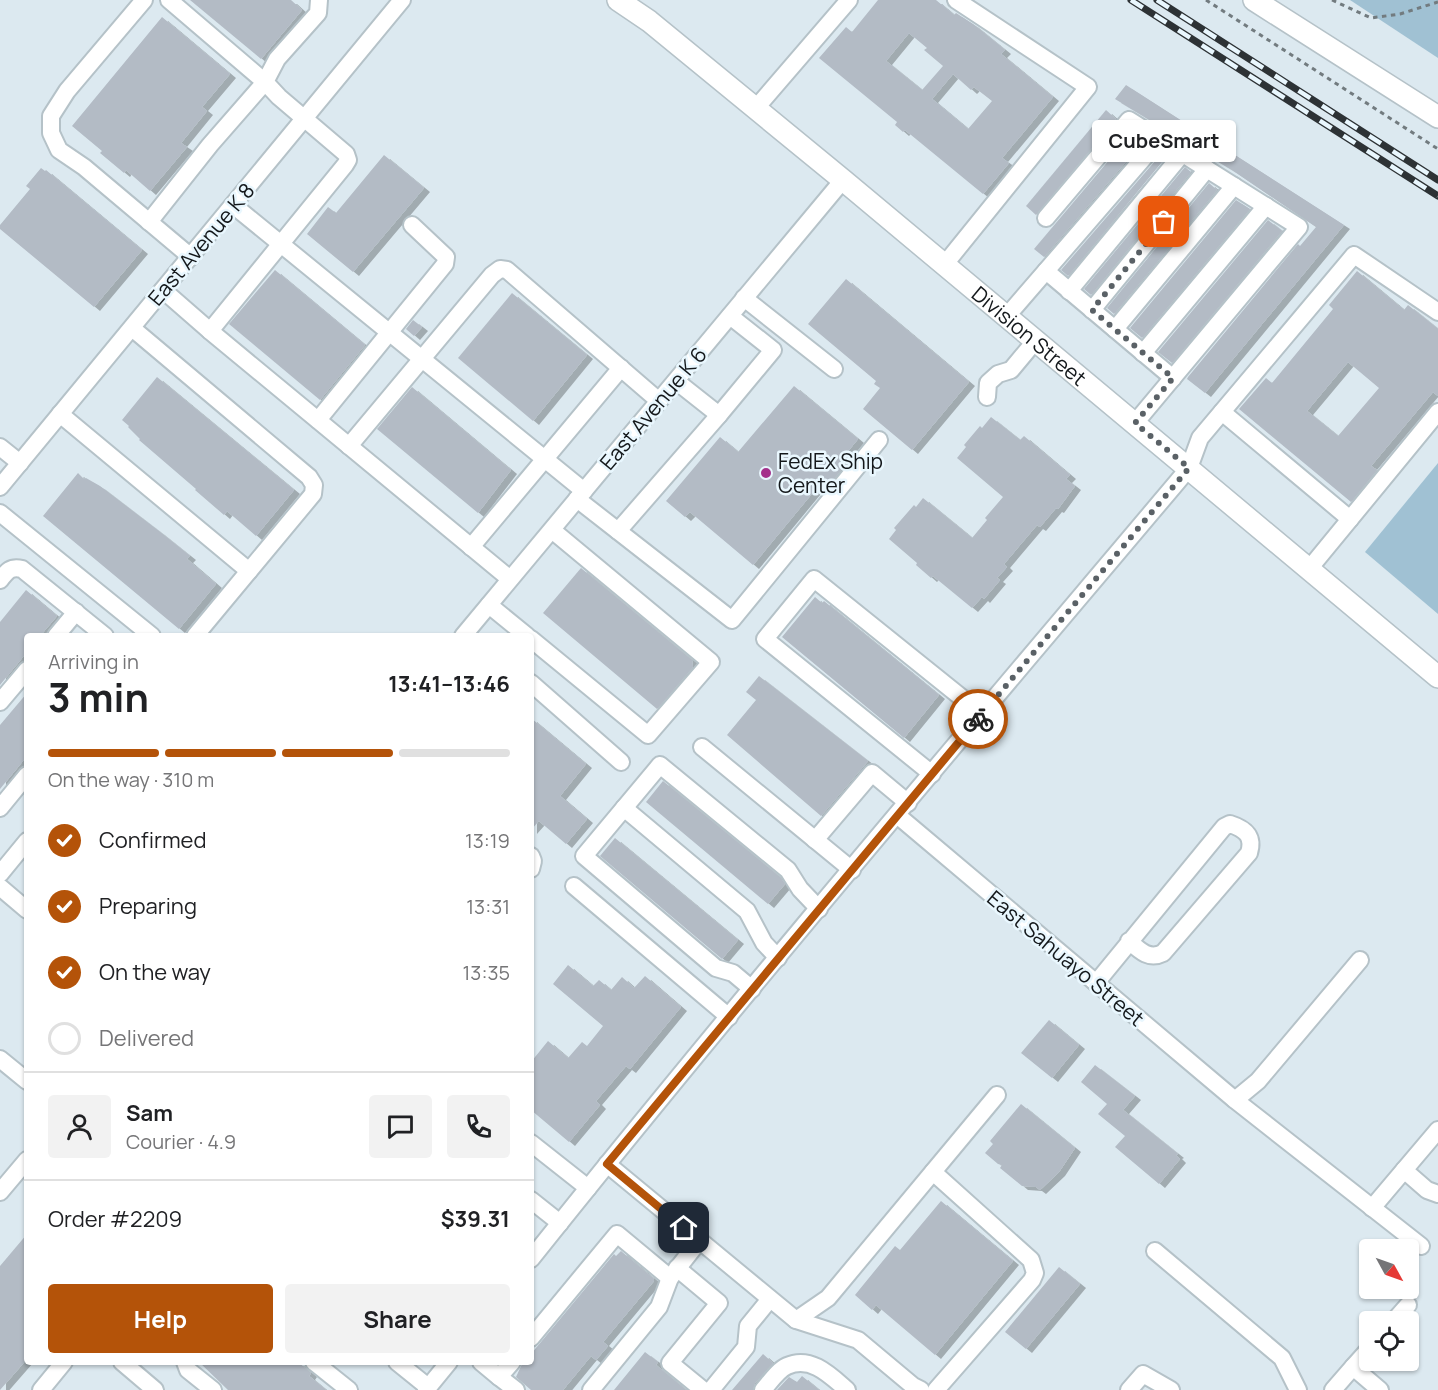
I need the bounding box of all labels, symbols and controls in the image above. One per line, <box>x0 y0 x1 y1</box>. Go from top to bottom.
callout: CubeSmart <box>1092 120 1236 162</box>
text: CubeSmart <box>1109 127 1219 154</box>
street label: East Avenue K 8 <box>141 177 261 311</box>
pin <box>1138 196 1189 247</box>
icon: bag <box>1147 205 1180 238</box>
street label: Division Street <box>966 280 1093 392</box>
street label: East Avenue K 6 <box>593 341 713 475</box>
place label: FedEx Ship Center <box>778 447 883 499</box>
marker: FedEx Ship Center <box>759 466 773 480</box>
text: Arriving in <box>48 648 139 675</box>
text: 13:41–13:46 <box>388 669 510 699</box>
text: 3 min <box>48 670 149 724</box>
courier <box>948 689 1008 749</box>
icon: bike <box>962 703 995 736</box>
text: On the way · 310 m <box>48 766 214 793</box>
icon: check <box>48 824 81 857</box>
text: Confirmed <box>99 825 207 855</box>
text: 13:19 <box>465 827 510 854</box>
street label: East Sahuayo Street <box>982 884 1150 1032</box>
icon: check <box>48 890 81 923</box>
text: Preparing <box>99 891 197 921</box>
text: 13:31 <box>466 893 510 920</box>
icon: check <box>48 956 81 989</box>
text: On the way <box>99 957 211 987</box>
text: 13:35 <box>463 959 510 986</box>
text: Delivered <box>99 1023 194 1053</box>
button: person <box>48 1095 111 1158</box>
button: chat <box>369 1095 432 1158</box>
button: phone <box>447 1095 510 1158</box>
text: Sam <box>126 1098 173 1128</box>
text: Courier · 4.9 <box>126 1128 236 1155</box>
pin <box>658 1202 709 1253</box>
text: Order #2209 <box>48 1204 182 1234</box>
text: $39.31 <box>441 1204 510 1234</box>
icon: home <box>667 1211 700 1244</box>
north arrow <box>1359 1239 1419 1299</box>
map controls <box>1359 1239 1419 1371</box>
button: Help <box>48 1284 273 1353</box>
button: Share <box>285 1284 510 1353</box>
button: locate <box>1359 1311 1419 1371</box>

